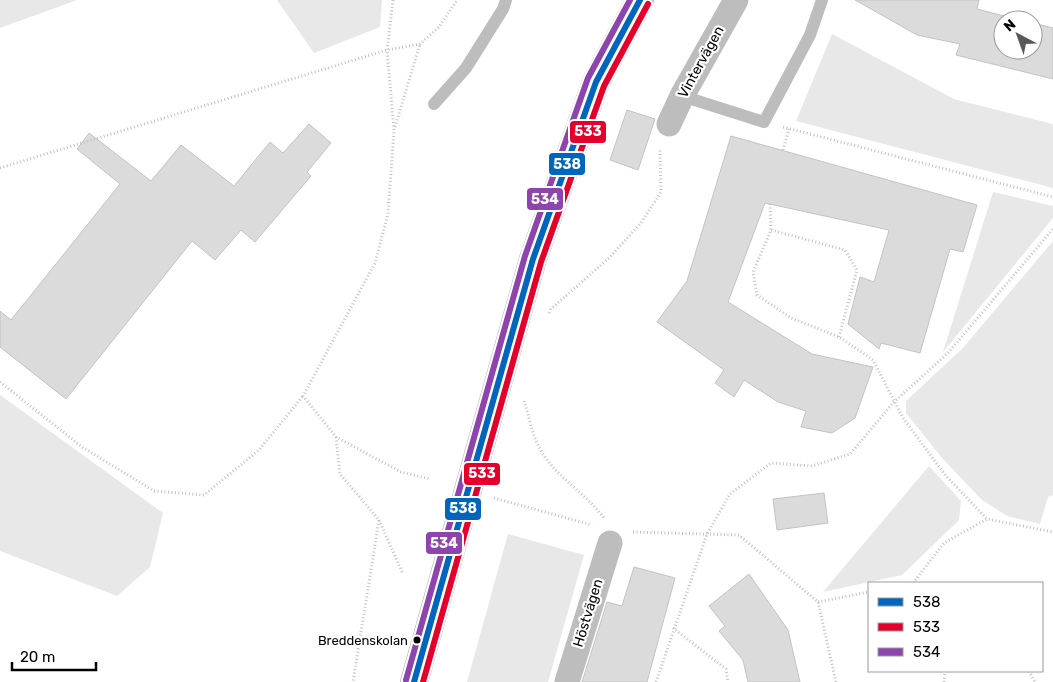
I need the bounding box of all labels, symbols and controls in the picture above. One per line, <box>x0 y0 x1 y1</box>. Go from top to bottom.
north arrow <box>993 10 1043 60</box>
text: N <box>1000 16 1019 35</box>
street label: Vintervägen <box>674 23 728 101</box>
line badge: 533 <box>569 120 607 144</box>
text: 533 <box>574 123 602 140</box>
line badge: 538 <box>548 152 586 176</box>
text: 538 <box>553 156 581 173</box>
line badge: 534 <box>526 187 564 211</box>
text: 534 <box>531 191 559 208</box>
line badge: 533 <box>463 462 501 486</box>
text: 533 <box>468 465 496 482</box>
line badge: 538 <box>444 497 482 521</box>
text: 538 <box>449 500 477 517</box>
line badge: 534 <box>425 531 463 555</box>
text: 534 <box>430 535 458 552</box>
street label: Höstvägen <box>570 577 606 649</box>
legend <box>868 582 1043 672</box>
text: 538 <box>913 593 940 611</box>
text: 533 <box>913 618 940 636</box>
place label: Breddenskolan <box>318 633 408 648</box>
marker: Breddenskolan <box>412 635 422 645</box>
scale bar <box>12 640 96 672</box>
text: 534 <box>913 643 940 661</box>
text: 20 m <box>20 648 55 666</box>

